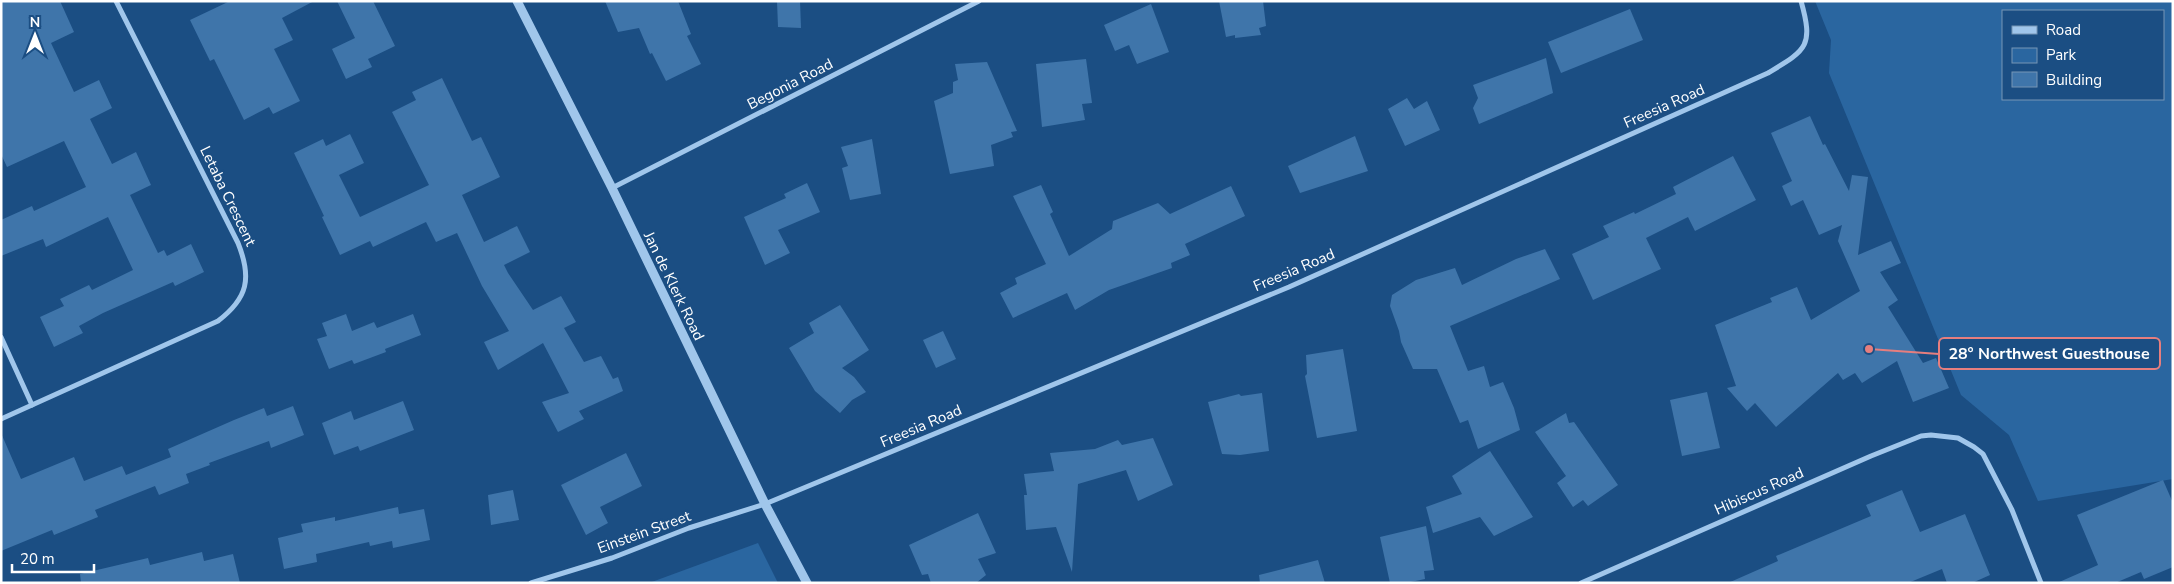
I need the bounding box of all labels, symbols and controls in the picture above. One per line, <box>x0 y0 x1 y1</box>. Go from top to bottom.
north arrow <box>10 10 60 60</box>
legend <box>2002 10 2164 100</box>
text: N <box>30 13 40 32</box>
text: Road <box>2046 20 2081 40</box>
text: Park <box>2046 45 2076 65</box>
street label: Begonia Road <box>744 54 836 114</box>
text: Building <box>2046 70 2102 90</box>
street label: Freesia Road <box>1620 79 1708 133</box>
street label: Letaba Crescent <box>195 143 261 250</box>
street label: Jan de Klerk Road <box>638 227 709 344</box>
street label: Freesia Road <box>1250 244 1338 296</box>
callout: 28° Northwest Guesthouse <box>1939 338 2160 369</box>
text: 28° Northwest Guesthouse <box>1948 343 2150 365</box>
street label: Freesia Road <box>877 400 965 452</box>
street label: Hibiscus Road <box>1711 462 1807 520</box>
street label: Einstein Street <box>595 506 694 558</box>
scale bar <box>12 542 95 574</box>
text: 20 m <box>20 549 55 569</box>

